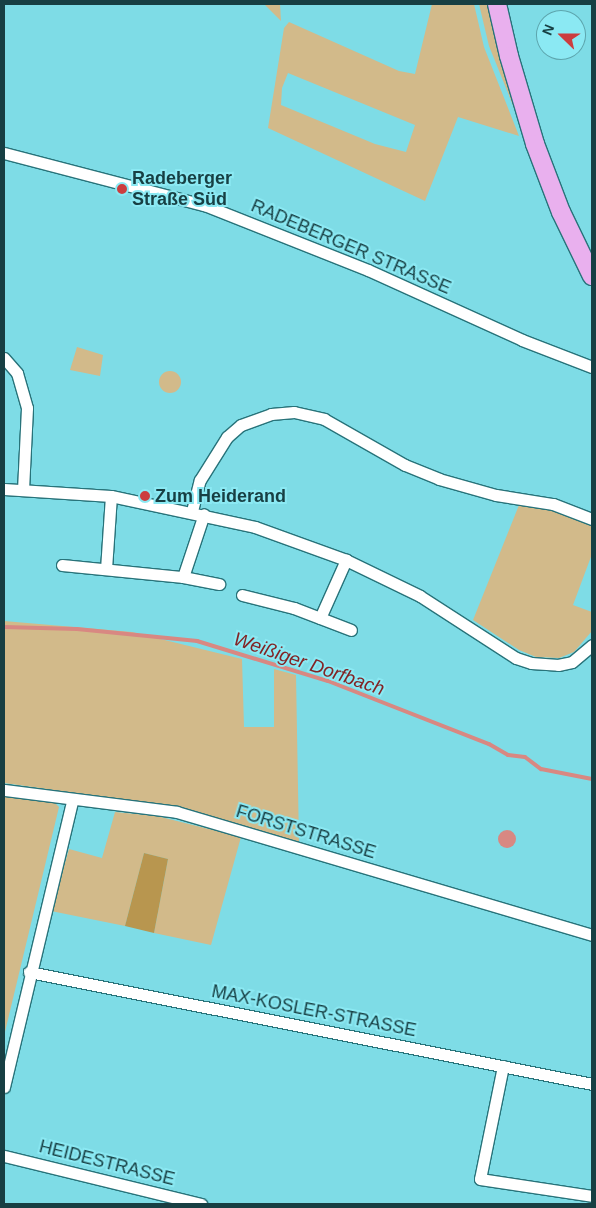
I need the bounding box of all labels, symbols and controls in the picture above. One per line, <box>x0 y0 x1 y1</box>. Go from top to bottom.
north arrow <box>536 10 586 60</box>
text: N <box>539 22 557 37</box>
place label: Radeberger Straße Süd <box>132 168 232 210</box>
marker: Radeberger Straße Süd <box>116 183 128 195</box>
street label: RADEBERGER STRASSE <box>248 195 454 299</box>
place label: Zum Heiderand <box>155 485 286 507</box>
marker: Zum Heiderand <box>139 490 151 502</box>
water label: Weißiger Dorfbach <box>231 627 387 701</box>
street label: FORSTSTRASSE <box>234 800 378 864</box>
street label: MAX-KOSLER-STRASSE <box>210 981 418 1041</box>
street label: HEIDESTRASSE <box>37 1136 177 1190</box>

